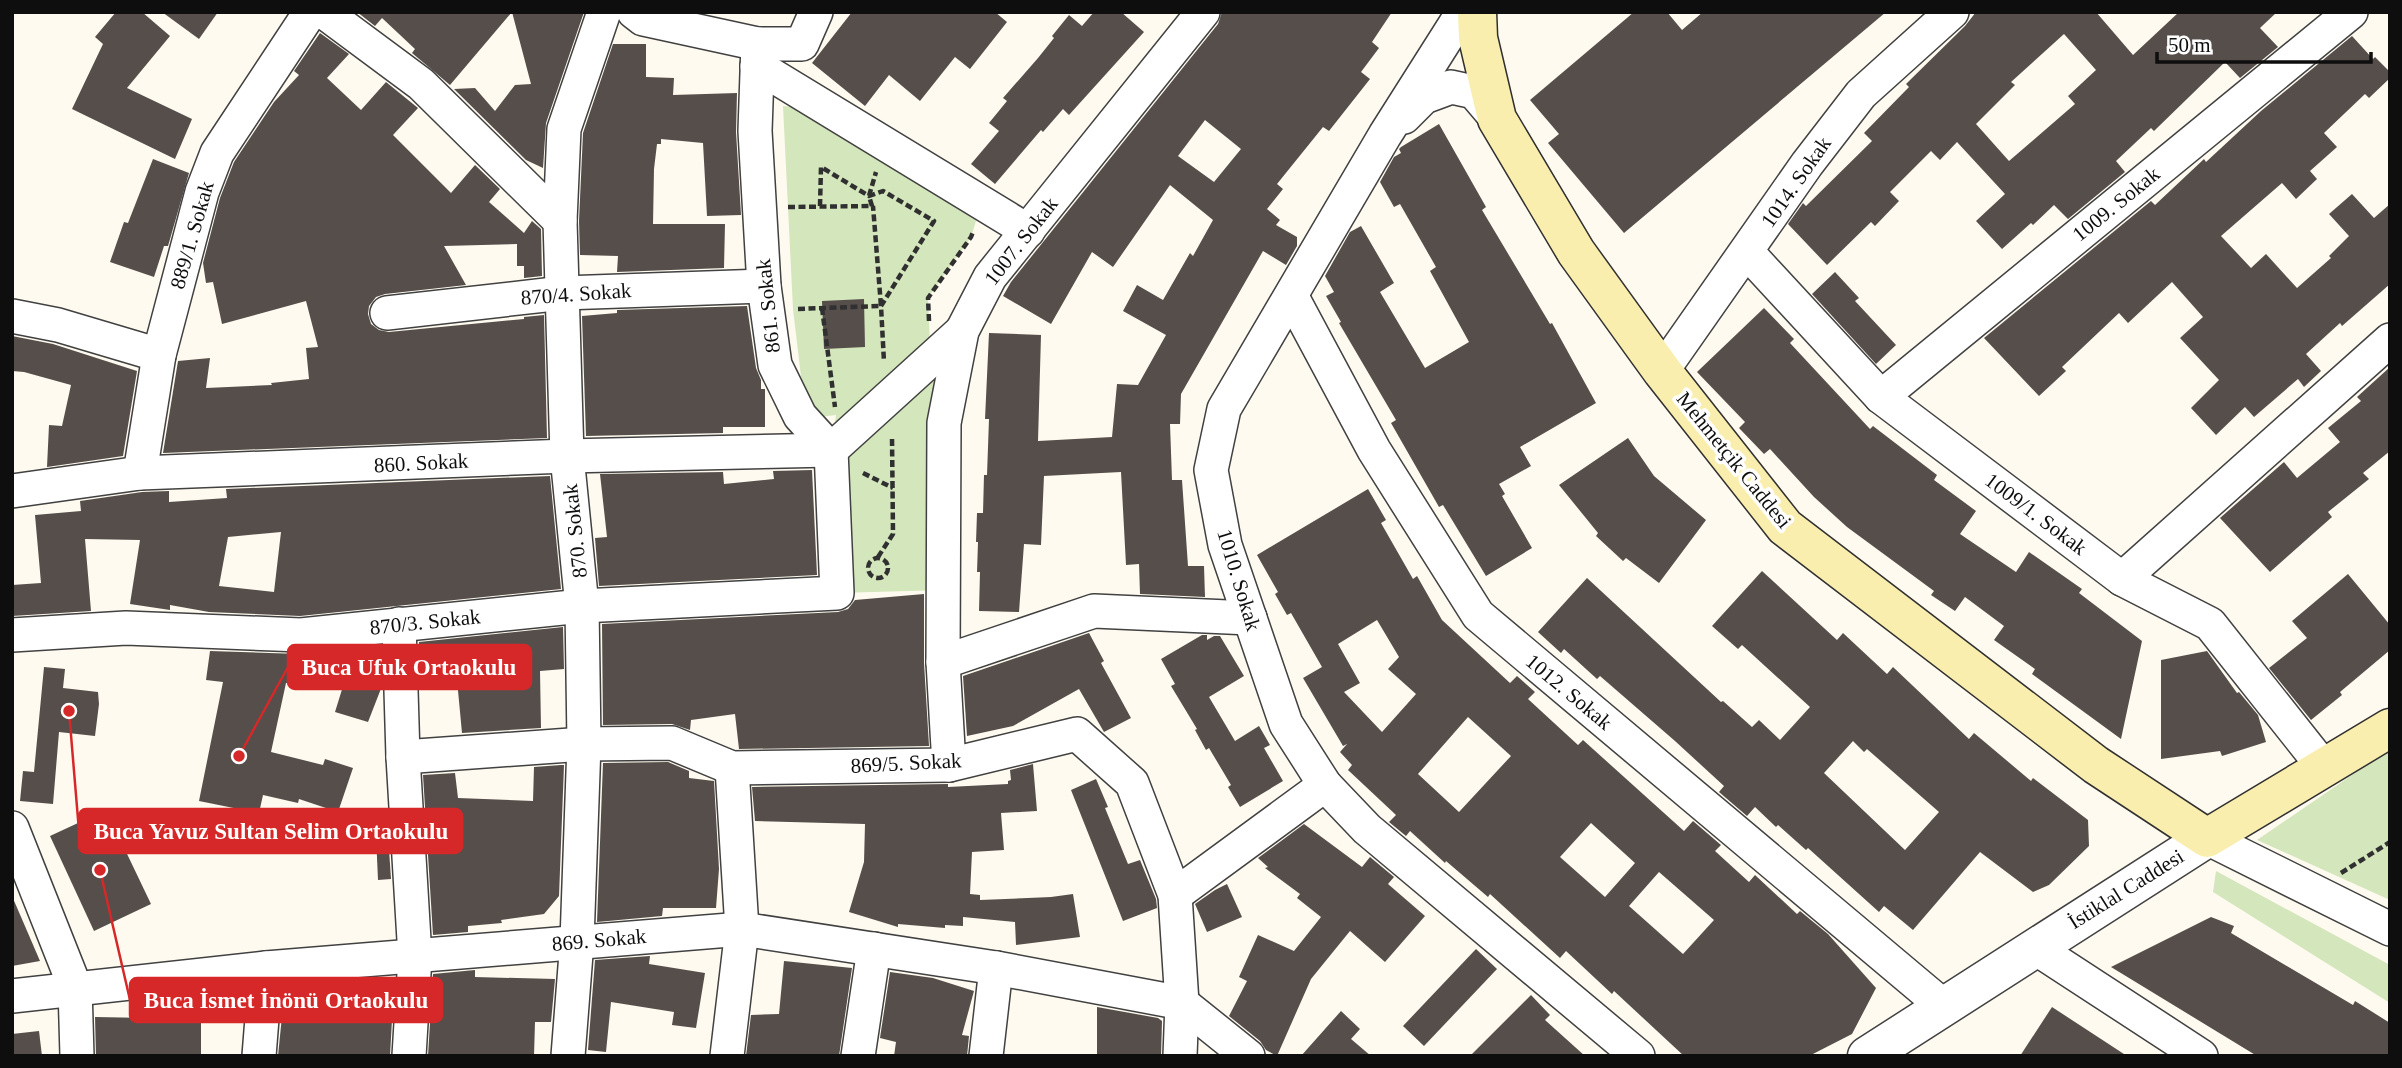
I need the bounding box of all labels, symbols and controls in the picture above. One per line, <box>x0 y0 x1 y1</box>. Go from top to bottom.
scale bar <box>2157 21 2370 65</box>
text: 50 m <box>2168 33 2211 57</box>
street label: 1014. Sokak <box>1756 132 1836 232</box>
street label: 1009. Sokak <box>2068 161 2165 246</box>
street label: 889/1. Sokak <box>165 178 219 292</box>
street label: 1007. Sokak <box>979 192 1063 290</box>
street label: 861. Sokak <box>751 257 785 354</box>
street label: 870/4. Sokak <box>520 278 633 310</box>
street label: Mehmetçik Caddesi <box>1672 387 1796 533</box>
street label: 860. Sokak <box>373 449 469 477</box>
street label: 1009/1. Sokak <box>1980 468 2092 560</box>
street label: 870. Sokak <box>558 482 592 579</box>
street label: 1010. Sokak <box>1212 526 1266 634</box>
street label: 870/3. Sokak <box>369 604 482 640</box>
callout: Buca Ufuk Ortaokulu <box>288 645 531 689</box>
street label: 1012. Sokak <box>1521 649 1617 735</box>
text: Buca Ufuk Ortaokulu <box>302 655 517 680</box>
street label: 869/5. Sokak <box>850 748 962 778</box>
callout: Buca Yavuz Sultan Selim Ortaokulu <box>79 809 462 853</box>
text: Buca Yavuz Sultan Selim Ortaokulu <box>94 819 448 844</box>
street label: İstiklal Caddesi <box>2064 844 2188 934</box>
street label: 869. Sokak <box>551 924 648 956</box>
callout: Buca İsmet İnönü Ortaokulu <box>130 978 442 1022</box>
text: Buca İsmet İnönü Ortaokulu <box>144 988 428 1013</box>

